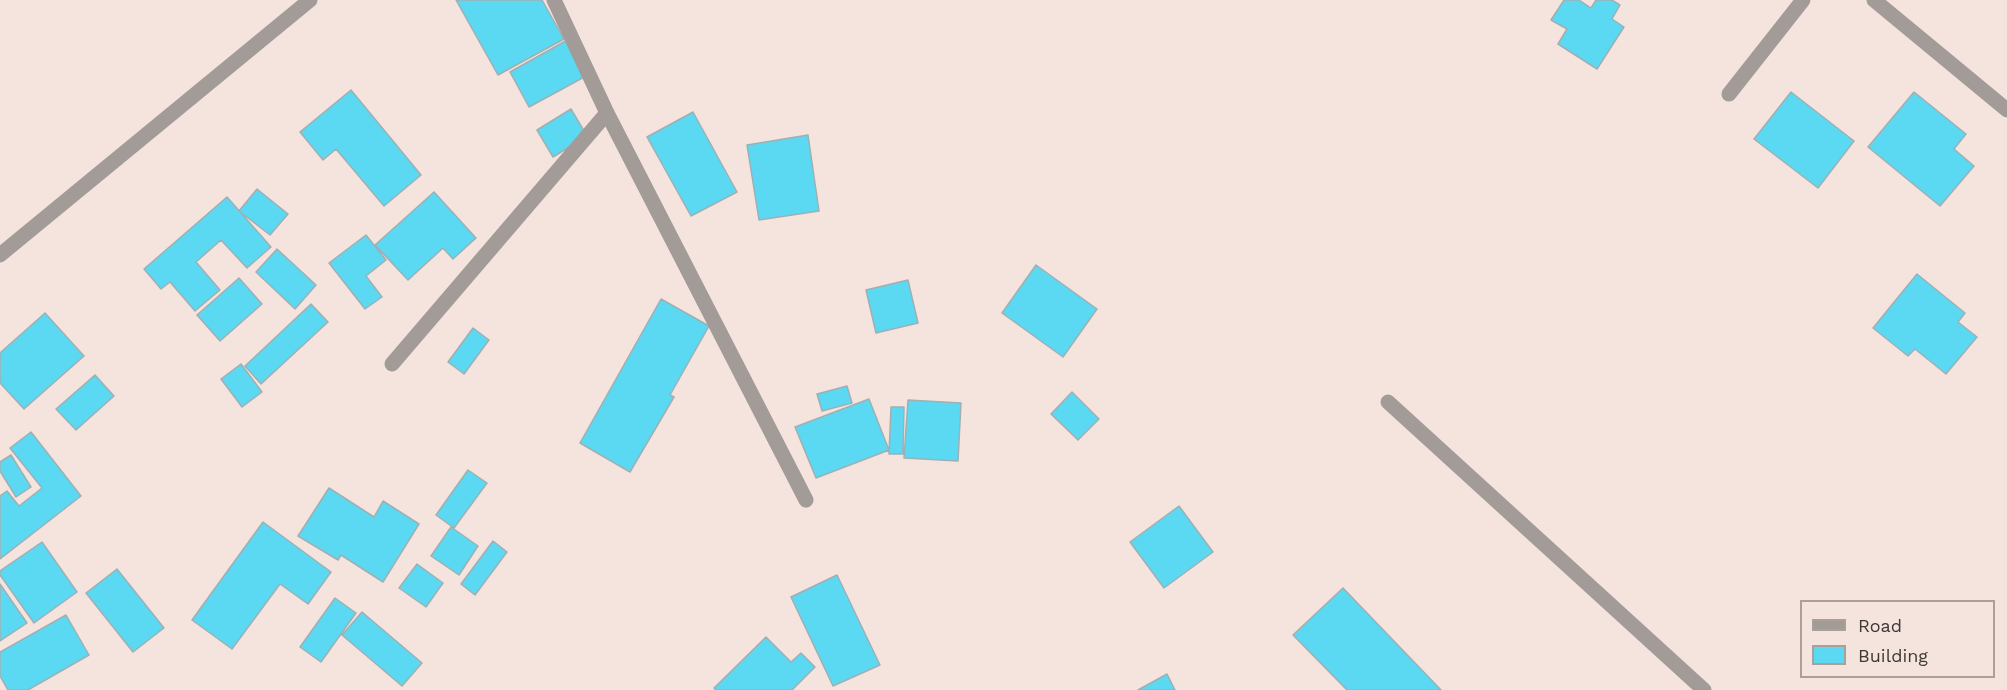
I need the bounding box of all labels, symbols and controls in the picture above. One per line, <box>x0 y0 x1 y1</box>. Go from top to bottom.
legend <box>1800 600 1995 678</box>
text: Road <box>1858 615 1902 636</box>
text: Building <box>1858 645 1928 666</box>

